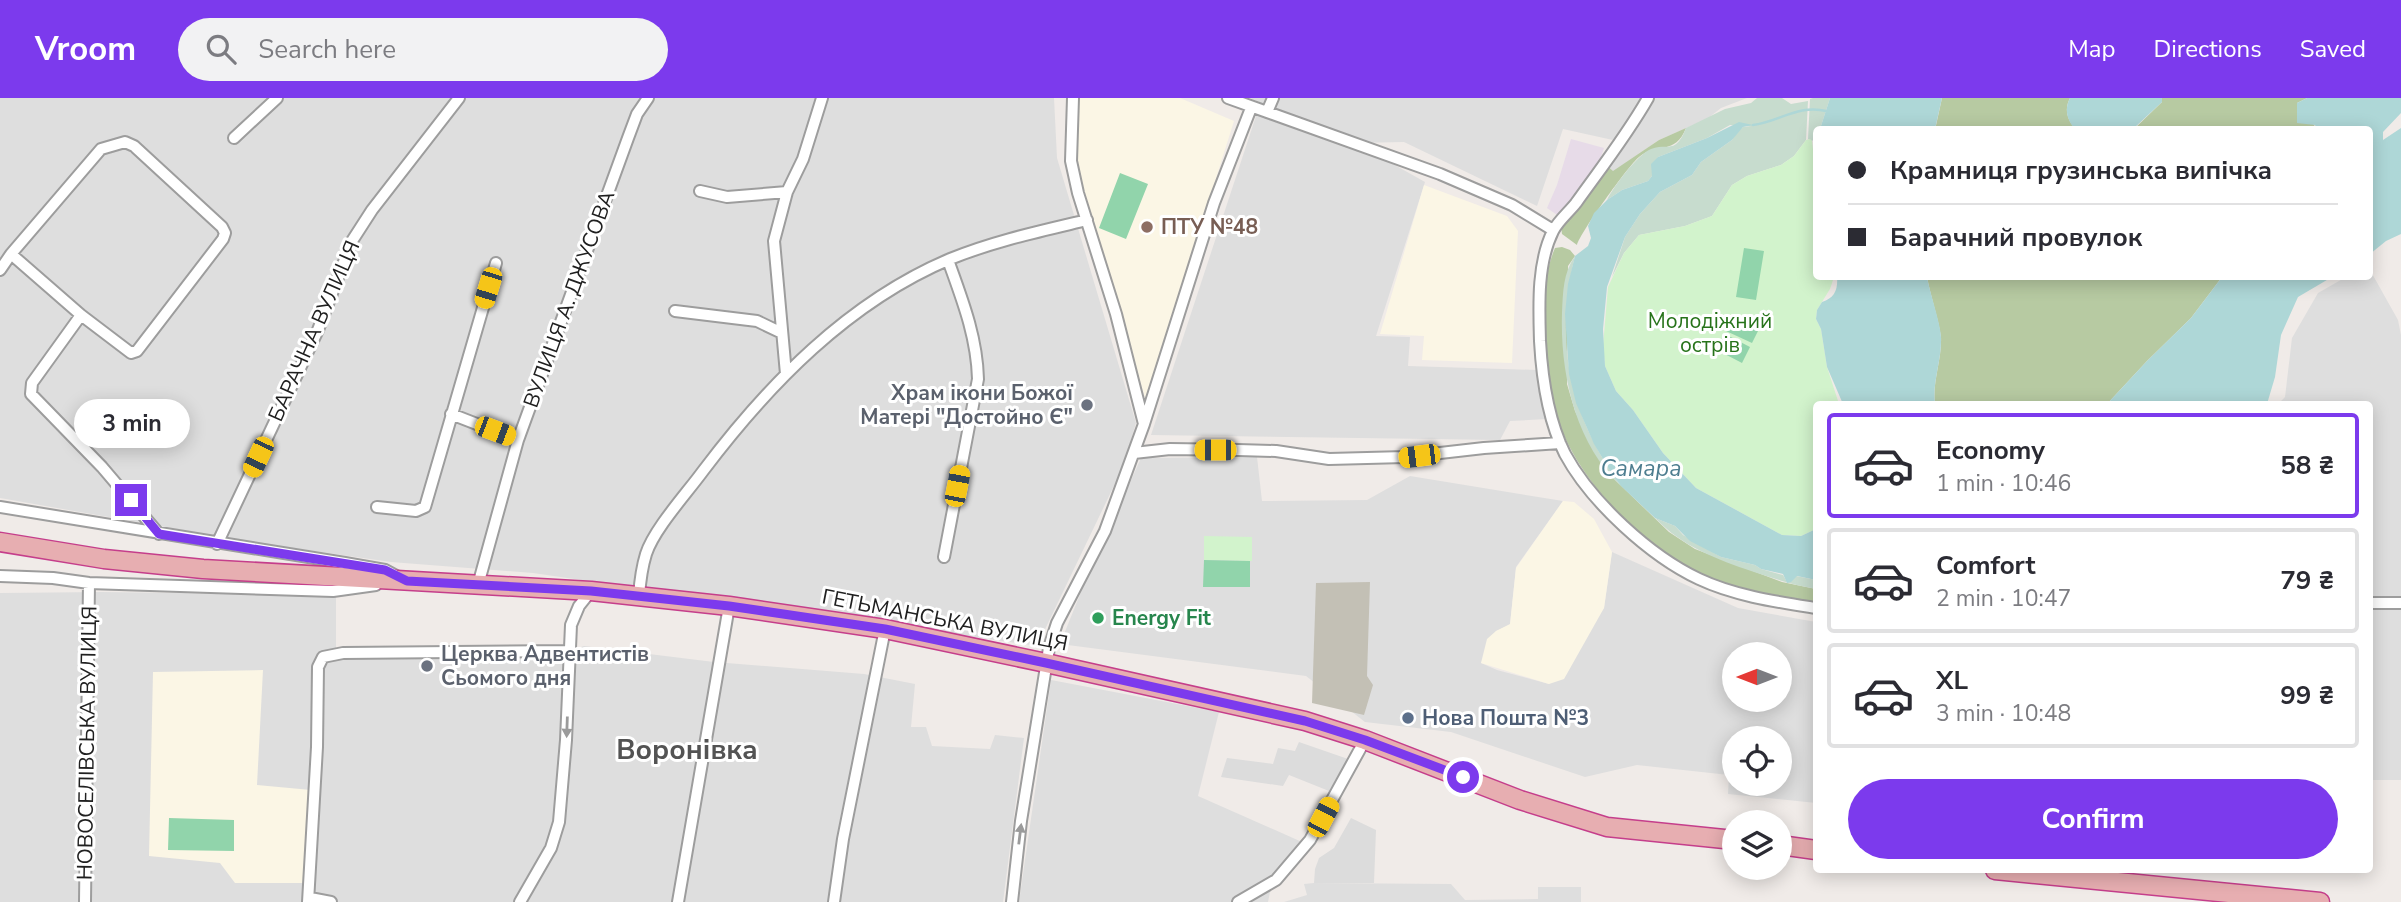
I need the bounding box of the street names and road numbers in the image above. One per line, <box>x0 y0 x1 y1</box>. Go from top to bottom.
street label: ВУЛИЦЯ А. ДЖУСОВА <box>517 187 621 411</box>
street label: БАРАЧНА ВУЛИЦЯ <box>262 236 366 426</box>
street label: ГЕТЬМАНСЬКА ВУЛИЦЯ <box>820 582 1070 658</box>
street label: НОВОСЕЛІВСЬКА ВУЛИЦЯ <box>71 606 103 880</box>

